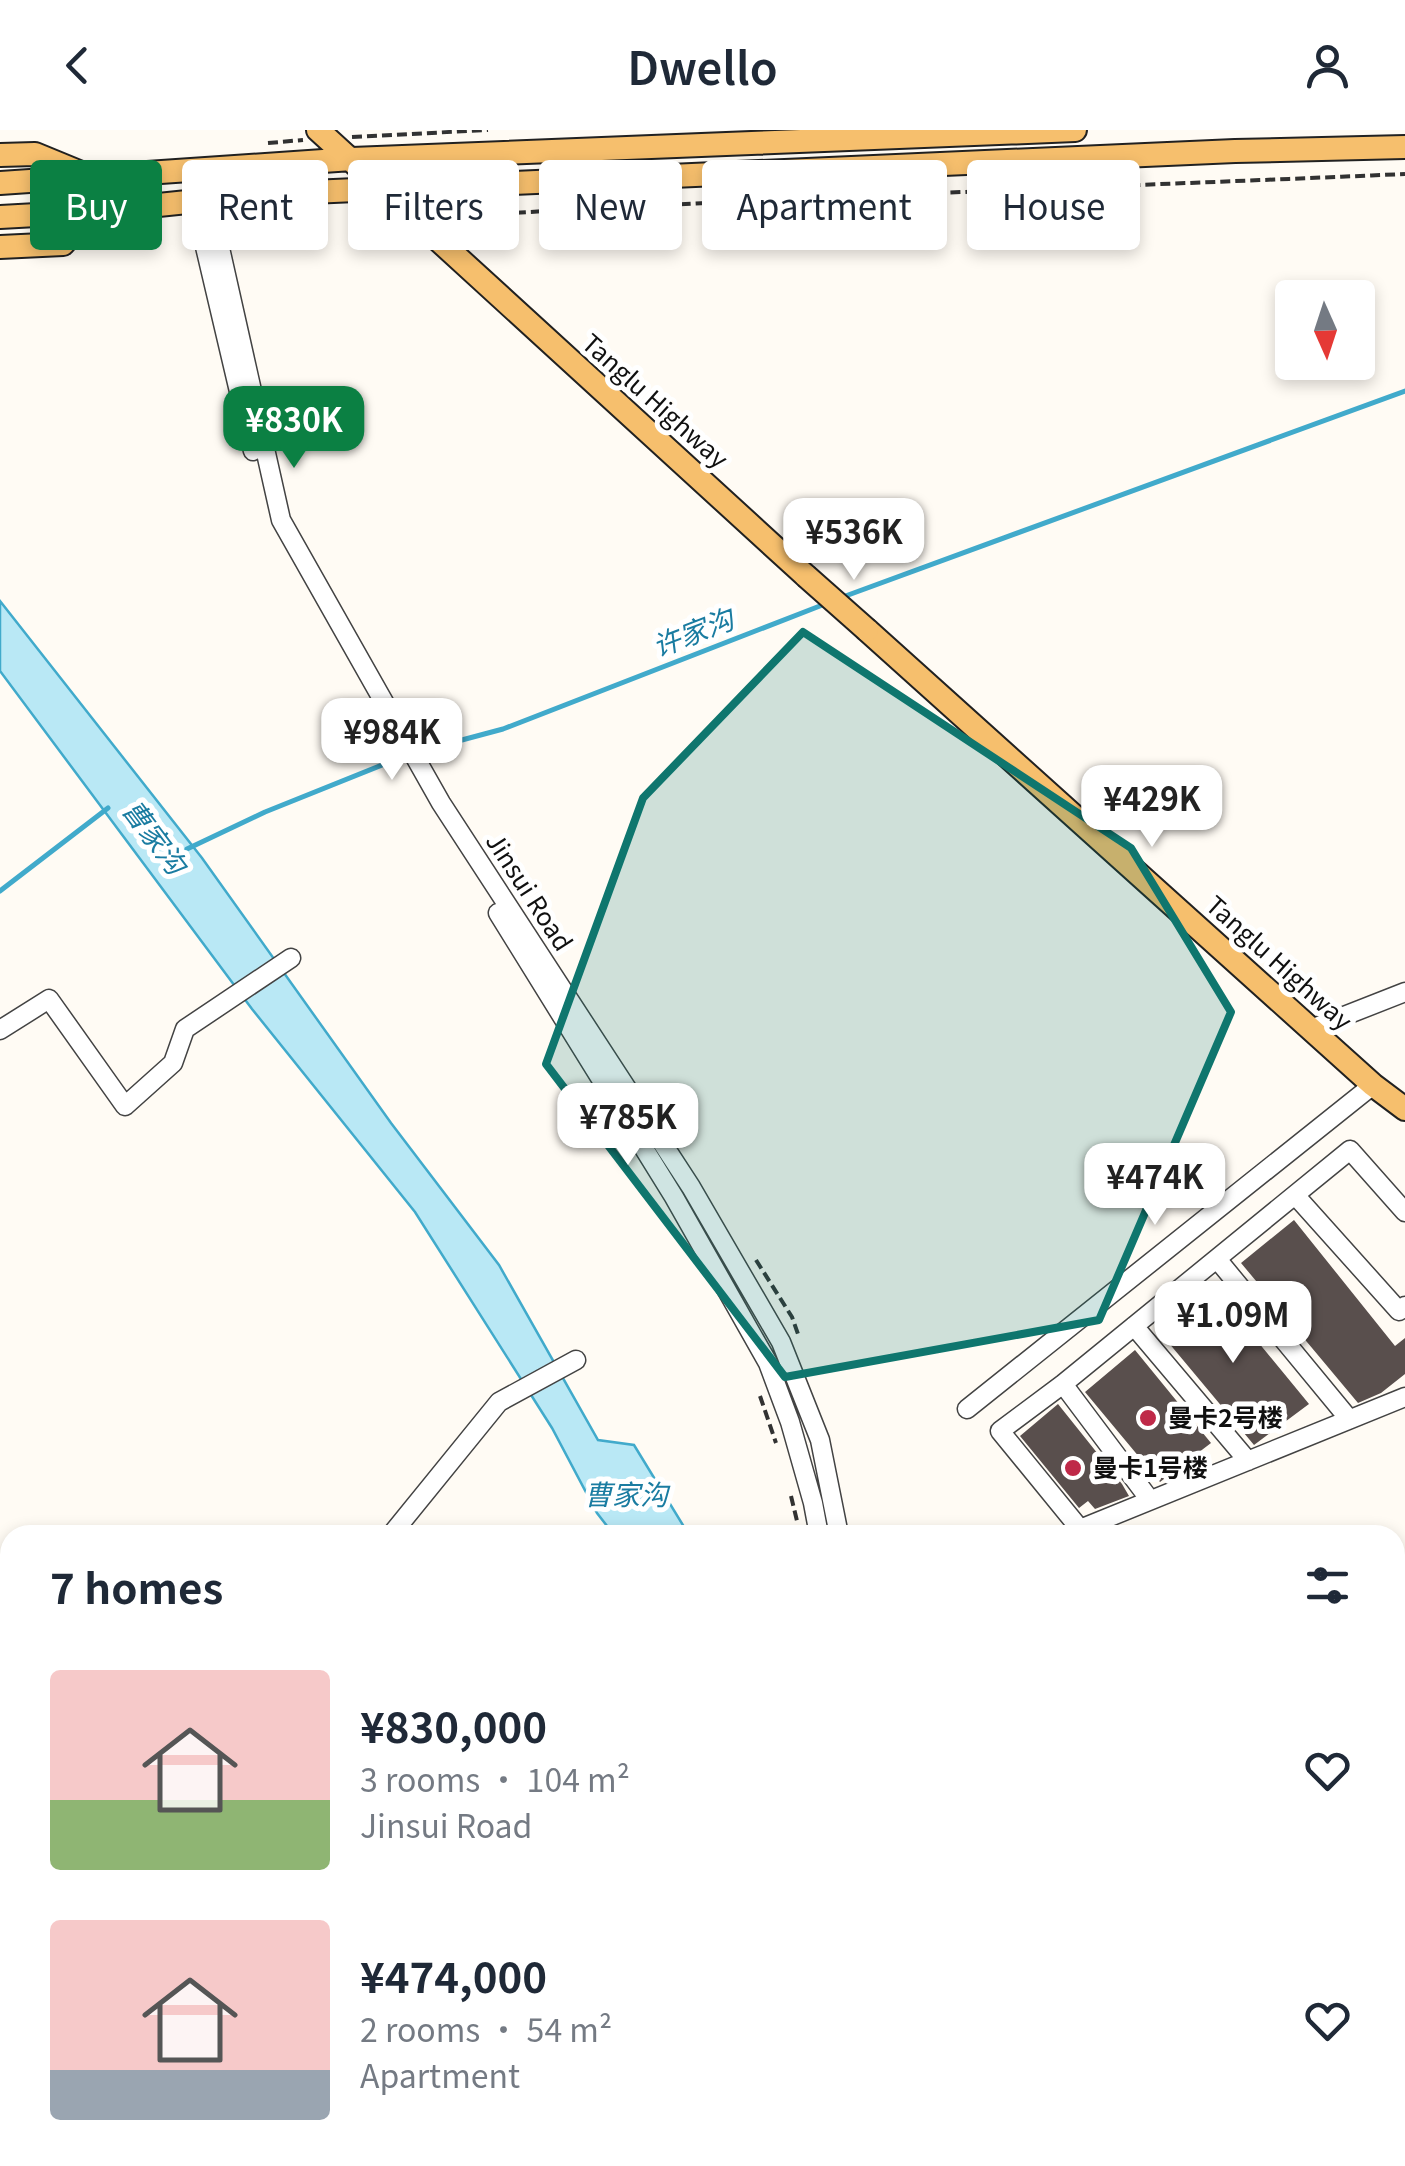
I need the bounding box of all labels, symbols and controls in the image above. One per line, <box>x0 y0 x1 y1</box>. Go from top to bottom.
text: Dwello <box>627 33 778 98</box>
icon: back <box>50 38 105 93</box>
icon: person <box>1300 38 1355 93</box>
chip: Buy <box>30 160 162 250</box>
chip: Rent <box>182 160 328 250</box>
chip: Filters <box>348 160 519 250</box>
chip: New <box>539 160 682 250</box>
chip: Apartment <box>702 160 947 250</box>
chip: House <box>967 160 1140 250</box>
north arrow <box>1275 280 1375 380</box>
map controls <box>1275 280 1375 380</box>
street label: Tanglu Highway <box>575 324 737 475</box>
pin: ¥830K <box>224 386 364 471</box>
text: ¥830K <box>245 395 343 441</box>
pin: ¥536K <box>784 498 924 583</box>
text: ¥536K <box>805 507 903 553</box>
water label: 许家沟 <box>646 596 741 665</box>
pin: ¥984K <box>322 698 462 783</box>
text: ¥984K <box>343 707 441 753</box>
pin: ¥429K <box>1082 765 1222 850</box>
text: ¥429K <box>1103 774 1201 820</box>
water label: 曹家沟 <box>114 790 199 884</box>
street label: Jinsui Road <box>479 825 582 957</box>
street label: Tanglu Highway <box>1199 886 1361 1037</box>
pin: ¥785K <box>558 1083 698 1168</box>
text: ¥785K <box>579 1092 677 1138</box>
pin: ¥474K <box>1085 1143 1225 1228</box>
text: ¥474K <box>1106 1152 1204 1198</box>
pin: ¥1.09M <box>1152 1281 1314 1366</box>
text: ¥1.09M <box>1176 1290 1290 1336</box>
place label: 曼卡2号楼 <box>1168 1398 1283 1434</box>
marker: 曼卡2号楼 <box>1137 1407 1159 1429</box>
place label: 曼卡1号楼 <box>1093 1448 1208 1484</box>
marker: 曼卡1号楼 <box>1062 1457 1084 1479</box>
water label: 曹家沟 <box>584 1473 671 1513</box>
text: 7 homes <box>50 1555 223 1616</box>
icon: filters <box>1300 1558 1355 1613</box>
text: ¥830,000 <box>360 1694 547 1755</box>
icon: home <box>130 1710 250 1830</box>
icon: heart <box>1300 1743 1355 1798</box>
text: 3 rooms · 104 m² <box>360 1755 630 1801</box>
text: Jinsui Road <box>360 1801 532 1847</box>
text: ¥474,000 <box>360 1944 547 2005</box>
icon: home <box>130 1960 250 2080</box>
icon: heart <box>1300 1993 1355 2048</box>
text: 2 rooms · 54 m² <box>360 2005 612 2051</box>
text: Apartment <box>360 2051 520 2097</box>

